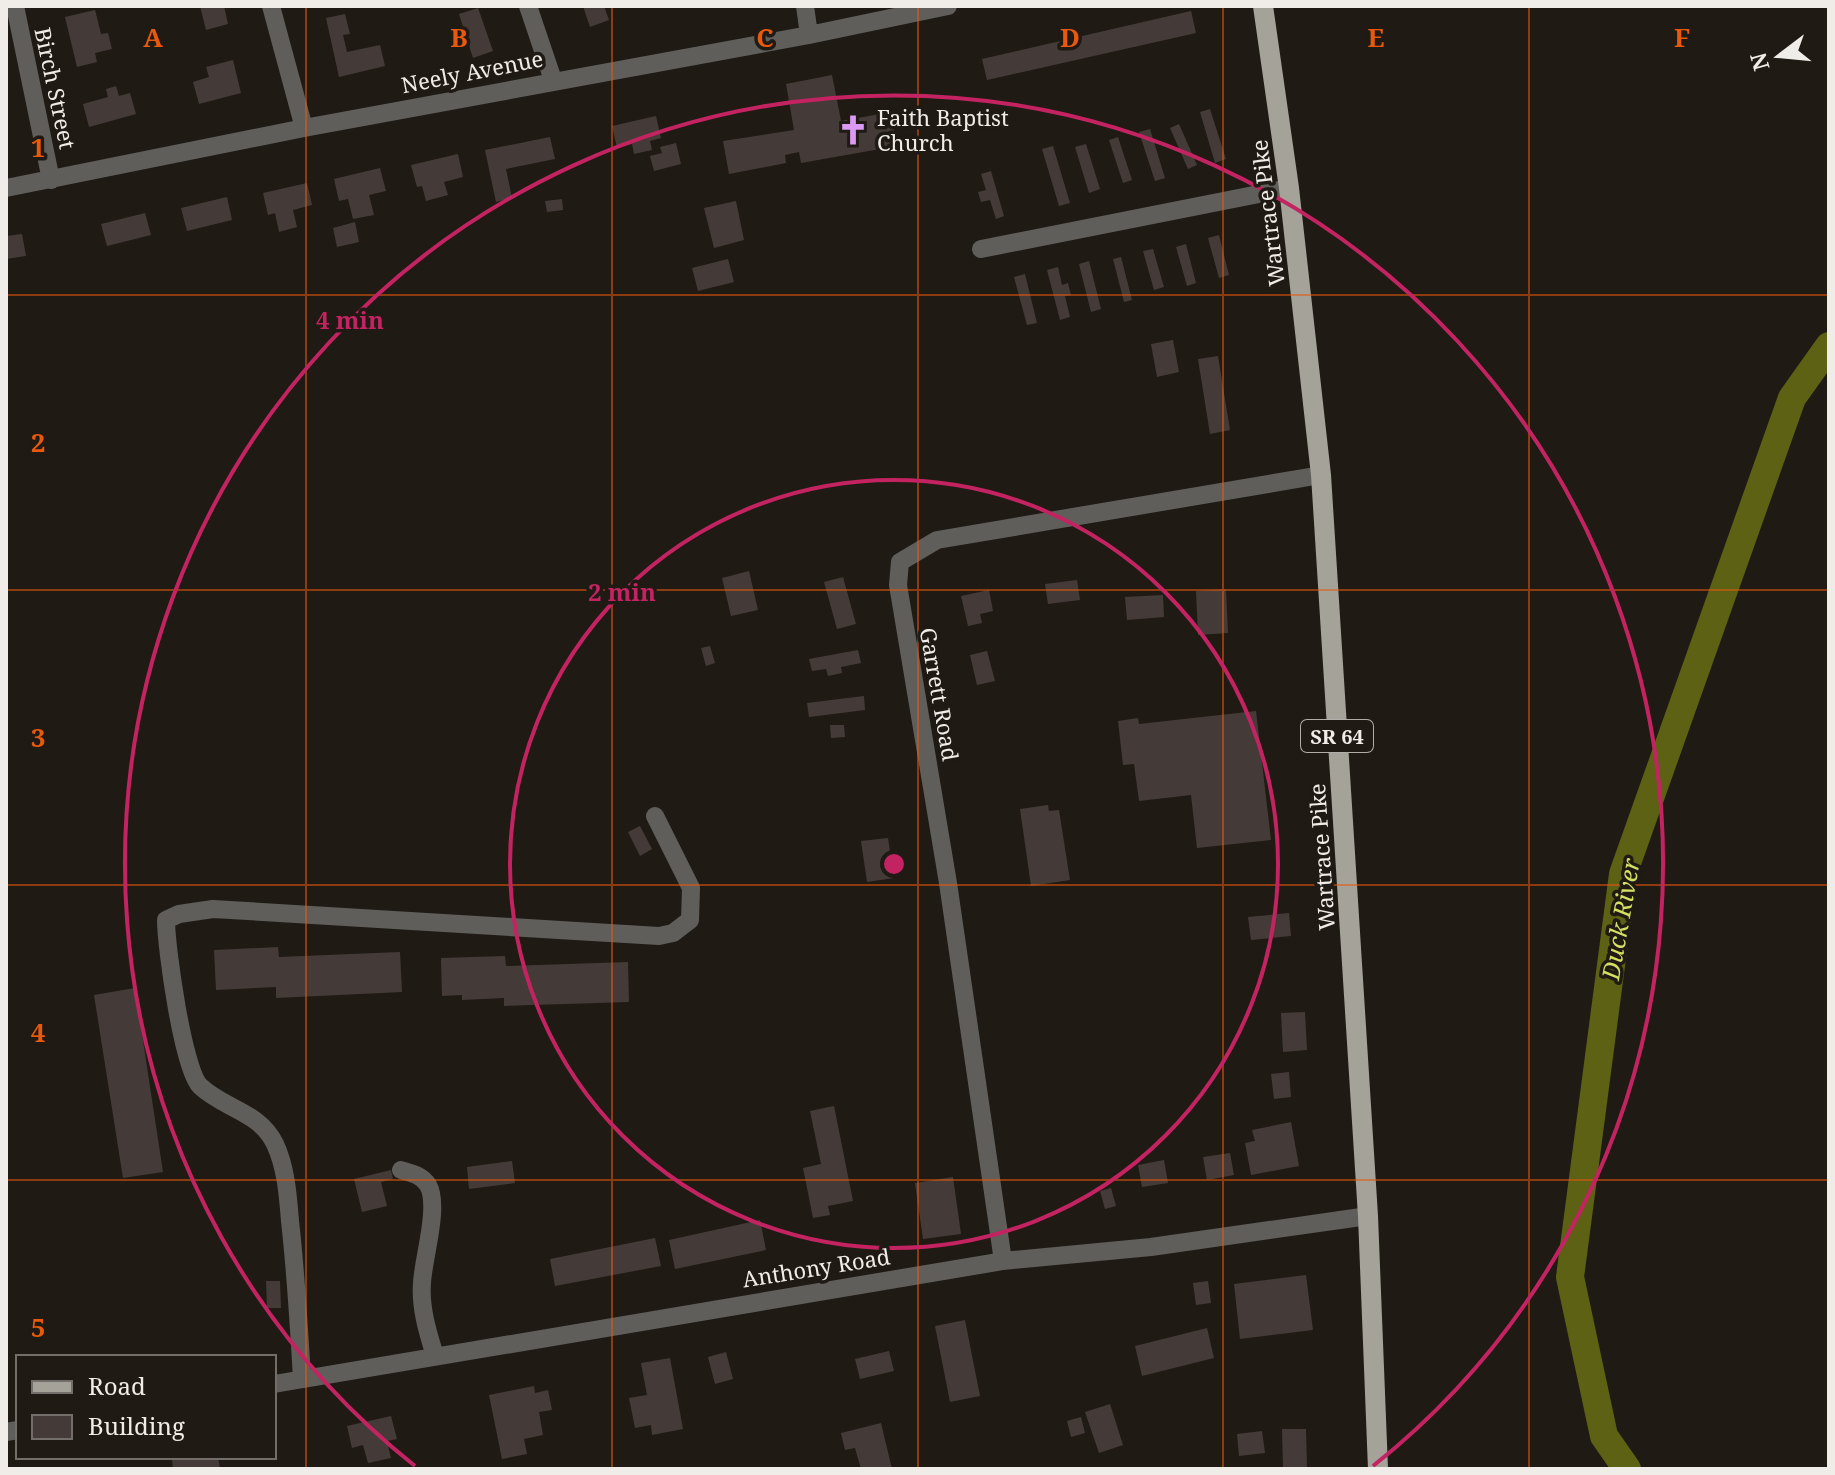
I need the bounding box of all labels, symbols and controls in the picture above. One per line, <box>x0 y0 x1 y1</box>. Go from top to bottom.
north arrow <box>1739 16 1819 96</box>
text: A <box>143 19 163 55</box>
text: B <box>450 19 468 55</box>
text: C <box>756 19 774 55</box>
text: D <box>1060 19 1080 55</box>
text: E <box>1368 19 1385 55</box>
text: F <box>1674 19 1690 55</box>
street label: Birch Street <box>28 24 84 152</box>
street label: Neely Avenue <box>398 43 546 99</box>
text: N <box>1742 49 1776 74</box>
place label: Faith Baptist Church <box>877 102 1009 157</box>
church icon: Faith Baptist Church <box>836 113 870 147</box>
text: 1 <box>31 129 45 165</box>
street label: Wartrace Pike <box>1243 138 1291 288</box>
text: 4 min <box>316 303 384 336</box>
text: 2 <box>31 424 45 460</box>
text: 2 min <box>588 575 656 608</box>
street label: Garrett Road <box>914 625 967 763</box>
text: 3 <box>31 719 45 755</box>
road number: SR 64 <box>1301 720 1373 752</box>
street label: Wartrace Pike <box>1301 783 1341 931</box>
centre of rings <box>880 850 908 878</box>
water label: Duck River <box>1593 855 1647 983</box>
text: 4 <box>31 1014 46 1050</box>
street label: Anthony Road <box>740 1240 892 1293</box>
text: 5 <box>31 1309 45 1345</box>
legend <box>16 1355 276 1459</box>
text: Road <box>88 1369 146 1402</box>
text: Building <box>88 1409 185 1442</box>

